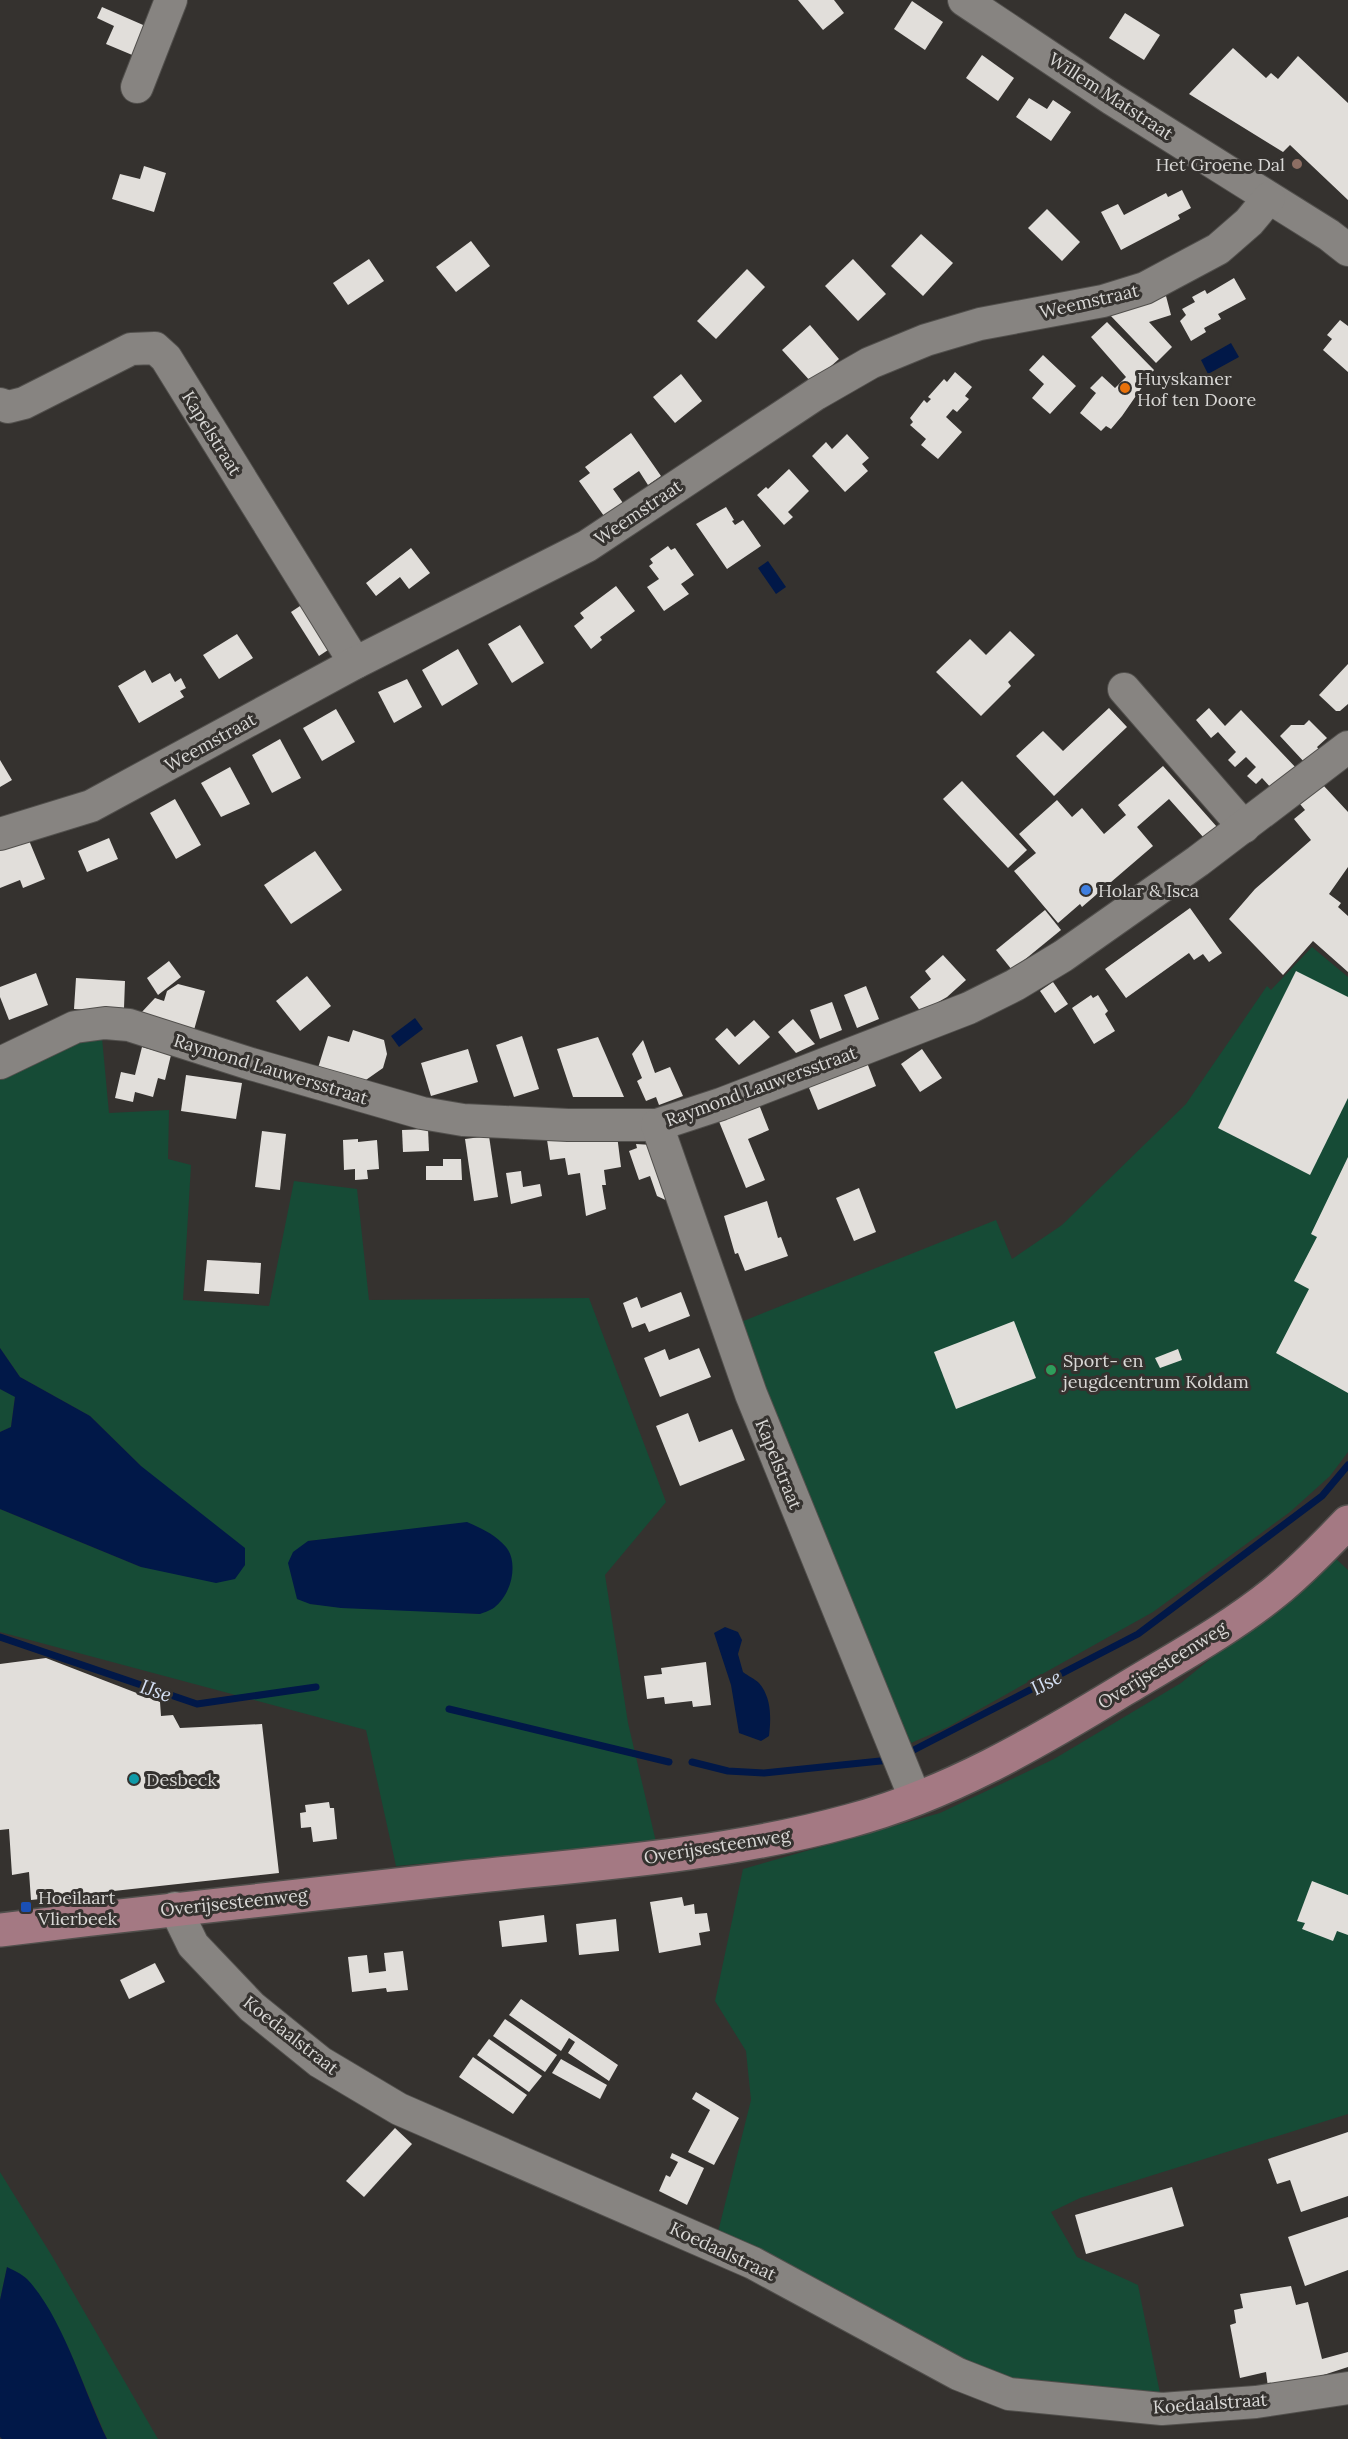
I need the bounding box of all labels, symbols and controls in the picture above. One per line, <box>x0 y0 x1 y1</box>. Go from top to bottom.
street label: Willem Matstraat <box>1044 47 1178 145</box>
place label: Het Groene Dal <box>1155 153 1285 176</box>
marker: Het Groene Dal <box>1290 157 1304 171</box>
street label: Weemstraat <box>1037 278 1141 324</box>
place label: Huyskamer Hof ten Doore <box>1137 367 1256 411</box>
marker: Huyskamer Hof ten Doore <box>1118 381 1132 395</box>
street label: Kapelstraat <box>177 386 247 480</box>
street label: Weemstraat <box>590 474 686 550</box>
street label: Weemstraat <box>160 707 260 777</box>
place label: Holar & Isca <box>1098 879 1199 902</box>
marker: Holar & Isca <box>1079 883 1093 897</box>
street label: Raymond Lauwersstraat <box>171 1028 371 1110</box>
street label: Raymond Lauwersstraat <box>662 1041 860 1131</box>
place label: Sport- en jeugdcentrum Koldam <box>1061 1349 1249 1393</box>
marker: Sport- en jeugdcentrum Koldam <box>1044 1363 1058 1377</box>
street label: Kapelstraat <box>750 1415 808 1513</box>
street label: Overijsesteenweg <box>1093 1615 1232 1714</box>
water label: IJse <box>1026 1664 1066 1700</box>
water label: IJse <box>137 1673 175 1707</box>
place label: Desbeck <box>146 1768 217 1791</box>
marker: Desbeck <box>127 1772 141 1786</box>
street label: Overijsesteenweg <box>642 1823 793 1869</box>
street label: Overijsesteenweg <box>159 1883 310 1921</box>
place label: Hoeilaart Vlierbeek <box>37 1886 117 1930</box>
marker: Hoeilaart Vlierbeek <box>19 1900 33 1914</box>
street label: Koedaalstraat <box>239 1991 343 2079</box>
street label: Koedaalstraat <box>666 2216 780 2286</box>
street label: Koedaalstraat <box>1152 2388 1268 2418</box>

